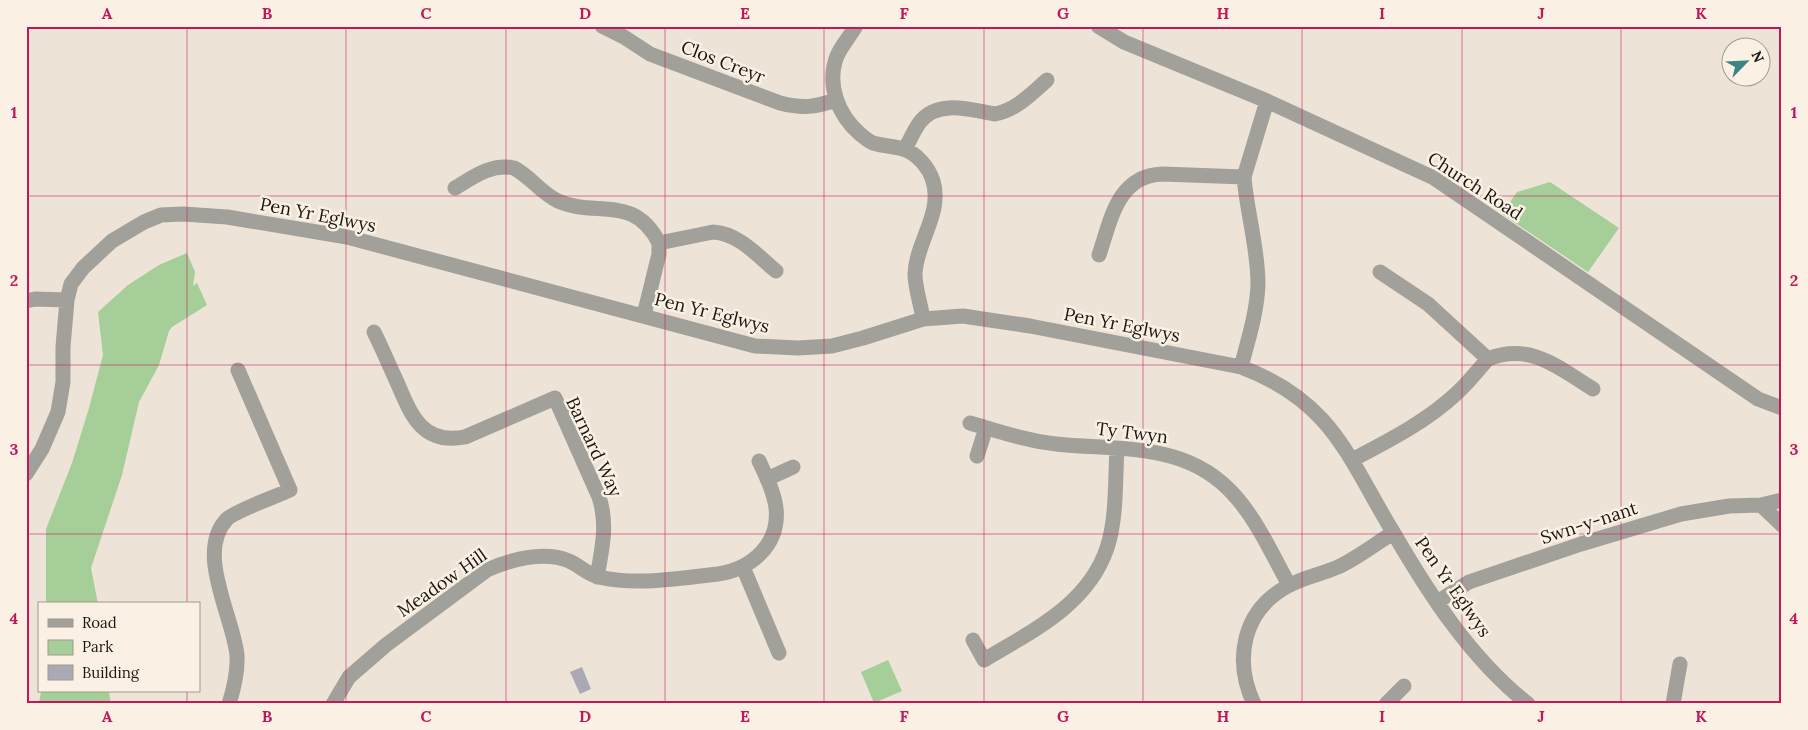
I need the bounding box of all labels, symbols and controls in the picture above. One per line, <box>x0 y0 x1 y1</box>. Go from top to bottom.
text: A <box>102 3 113 23</box>
text: B <box>262 3 273 23</box>
text: C <box>420 3 432 23</box>
text: D <box>579 3 591 23</box>
text: E <box>740 3 750 23</box>
text: F <box>899 3 909 23</box>
text: G <box>1057 3 1069 23</box>
text: H <box>1217 3 1230 23</box>
text: I <box>1379 3 1385 23</box>
text: J <box>1537 3 1545 23</box>
text: K <box>1695 3 1707 23</box>
street label: Clos Creyr <box>678 35 769 88</box>
north arrow <box>1720 38 1770 88</box>
text: N <box>1747 48 1768 65</box>
text: 1 <box>11 102 17 122</box>
text: 1 <box>1791 102 1797 122</box>
street label: Church Road <box>1423 146 1527 225</box>
street label: Pen Yr Eglwys <box>258 192 378 237</box>
text: 2 <box>10 270 18 290</box>
text: 2 <box>1790 270 1798 290</box>
street label: Pen Yr Eglwys <box>652 287 772 338</box>
street label: Pen Yr Eglwys <box>1062 302 1182 347</box>
street label: Barnard Way <box>561 393 628 501</box>
street label: Ty Twyn <box>1095 417 1169 448</box>
text: 3 <box>10 439 19 459</box>
text: 3 <box>1790 439 1799 459</box>
street label: Swn-y-nant <box>1538 496 1640 549</box>
street label: Pen Yr Eglwys <box>1410 532 1497 642</box>
street label: Meadow Hill <box>392 543 491 622</box>
legend <box>38 602 200 692</box>
text: 4 <box>10 608 19 628</box>
text: 4 <box>1790 608 1799 628</box>
text: Road <box>82 613 117 632</box>
text: Park <box>82 637 113 656</box>
text: Building <box>82 663 140 682</box>
text: A <box>102 706 113 726</box>
text: B <box>262 706 273 726</box>
text: C <box>420 706 432 726</box>
text: D <box>579 706 591 726</box>
text: E <box>740 706 750 726</box>
text: F <box>899 706 909 726</box>
text: G <box>1057 706 1069 726</box>
text: H <box>1217 706 1230 726</box>
text: I <box>1379 706 1385 726</box>
text: J <box>1537 706 1545 726</box>
text: K <box>1695 706 1707 726</box>

